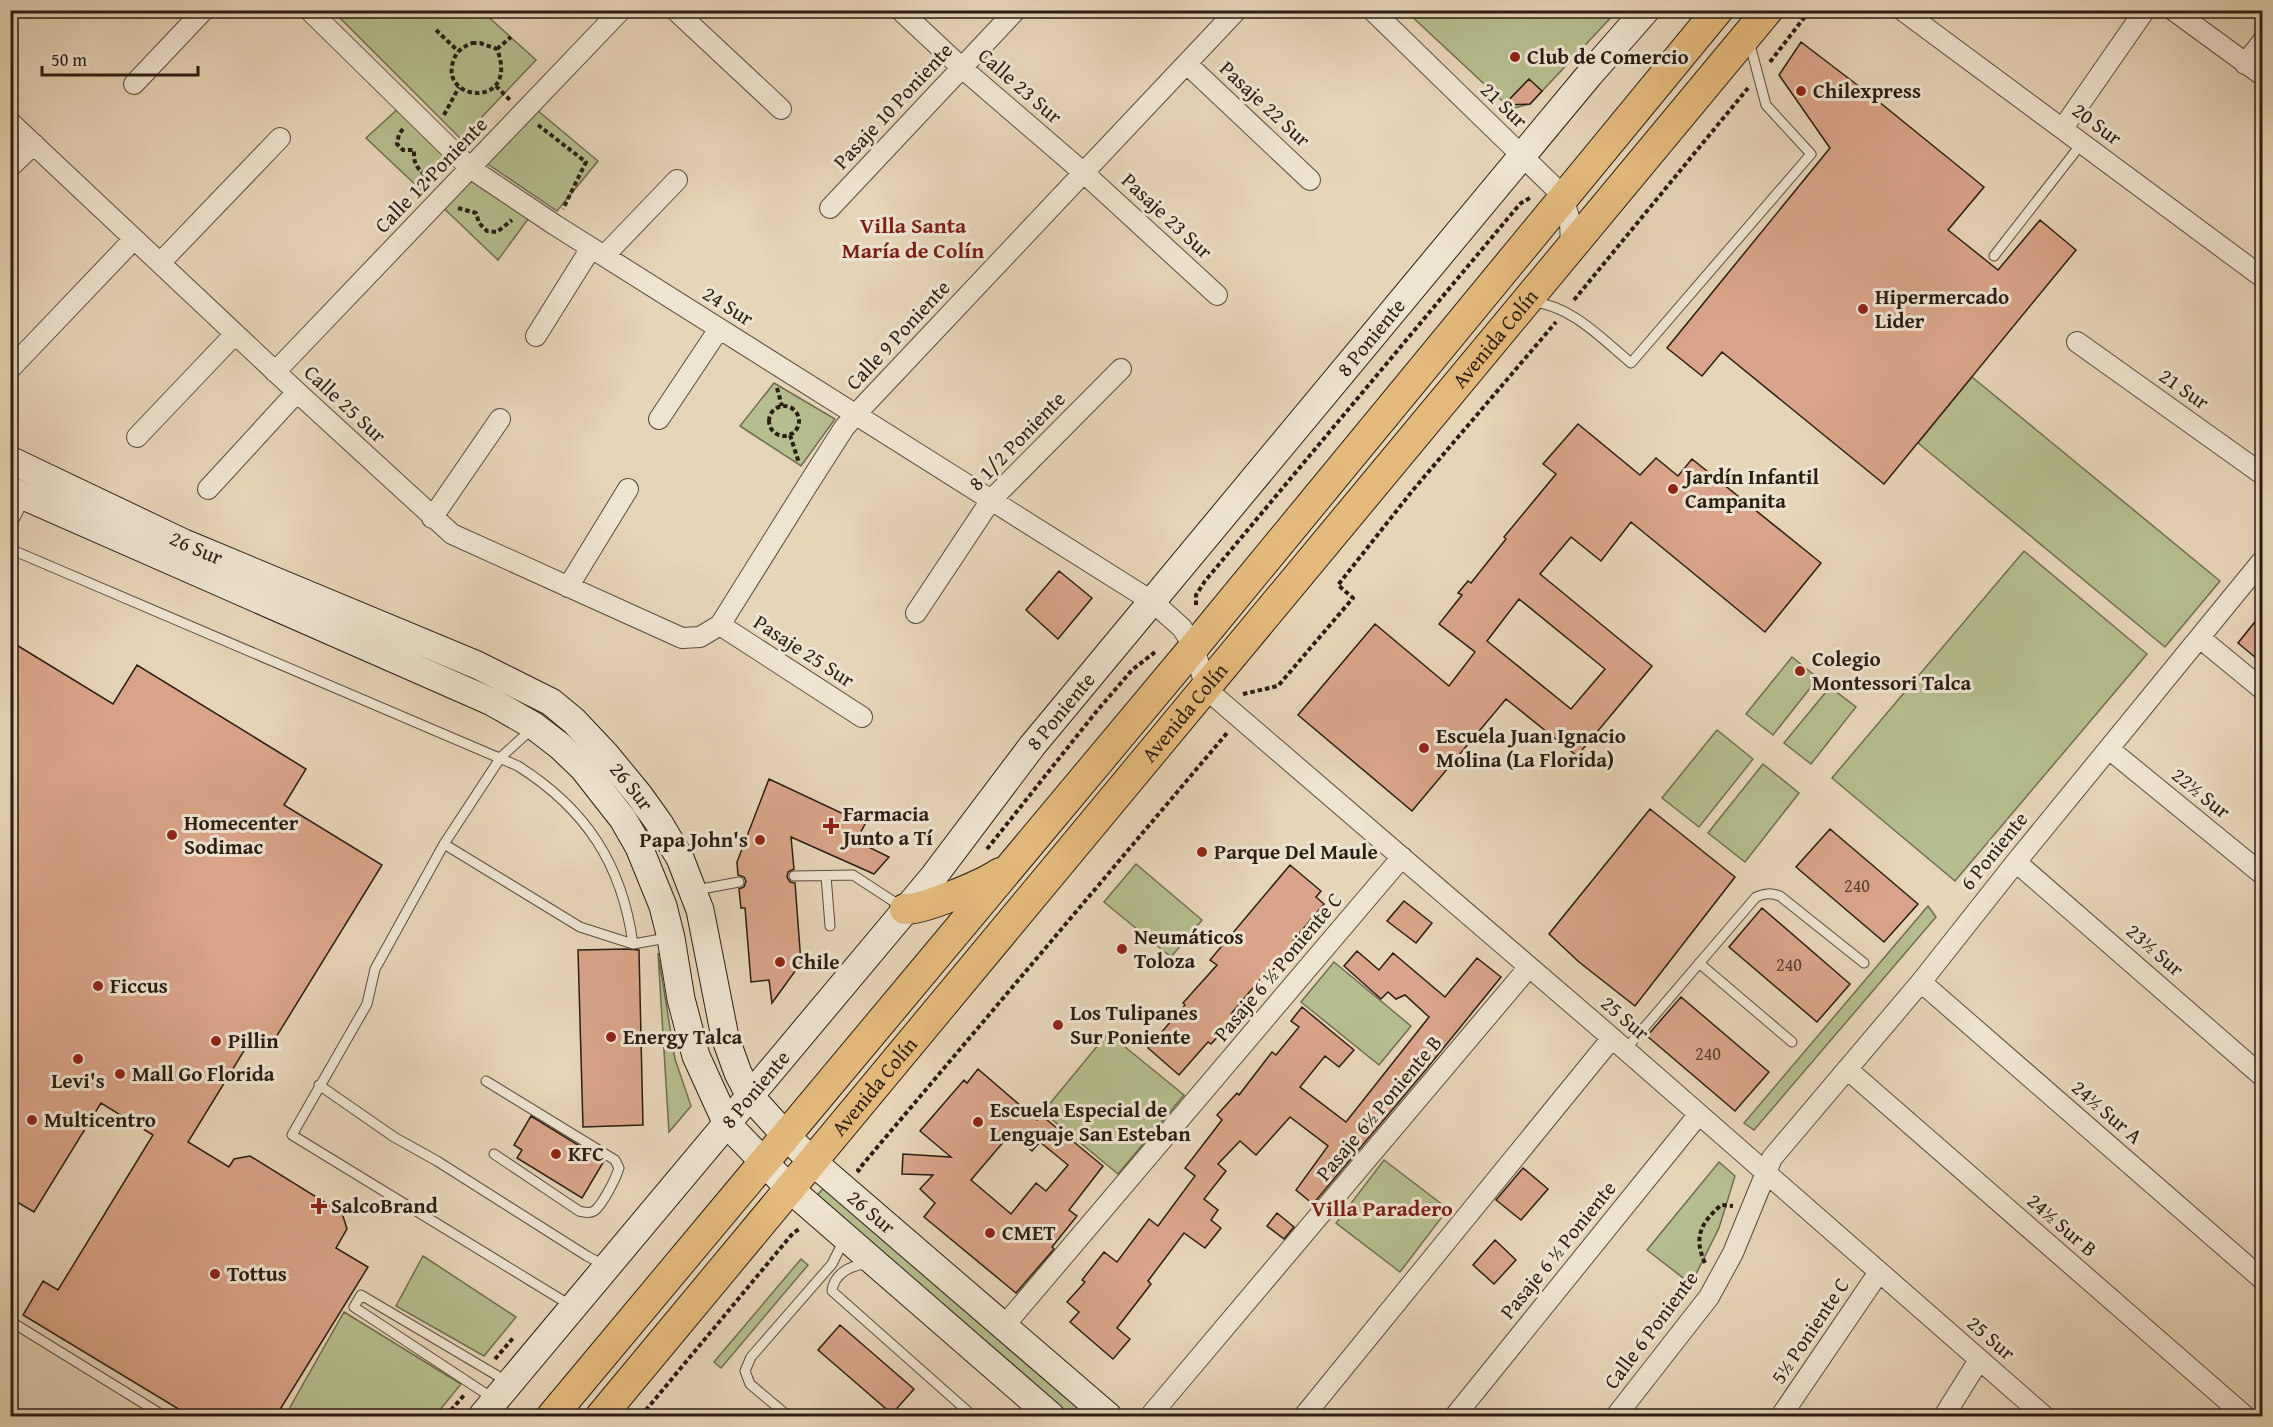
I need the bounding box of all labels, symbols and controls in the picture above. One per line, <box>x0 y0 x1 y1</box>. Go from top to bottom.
street label: Pasaje 10 Poniente <box>826 35 960 176</box>
scale bar <box>42 39 198 77</box>
street label: Calle 23 Sur <box>971 40 1070 131</box>
place label: Club de Comercio <box>1527 41 1689 72</box>
text: 50 m <box>51 46 87 73</box>
marker: Club de Comercio <box>1508 50 1522 64</box>
street label: Pasaje 22 Sur <box>1213 53 1318 154</box>
street label: 21 Sur <box>1474 74 1535 135</box>
place label: Chilexpress <box>1813 75 1921 106</box>
marker: Chilexpress <box>1794 84 1808 98</box>
street label: 20 Sur <box>2066 95 2129 153</box>
street label: Calle 12 Poniente <box>367 109 494 240</box>
street label: Pasaje 23 Sur <box>1115 165 1220 266</box>
district label: Villa Santa María de Colín <box>842 209 984 266</box>
street label: Calle 9 Poniente <box>838 272 957 397</box>
street label: 24 Sur <box>697 278 760 334</box>
place label: Hipermercado Lider <box>1875 281 2009 336</box>
street label: Avenida Colín <box>1444 282 1545 395</box>
street label: 8 Poniente <box>1329 291 1413 383</box>
marker: Hipermercado Lider <box>1856 302 1870 316</box>
street label: Calle 25 Sur <box>297 357 394 450</box>
street label: 21 Sur <box>2153 360 2216 417</box>
street label: 8 1/2 Poniente <box>961 384 1072 497</box>
place label: Jardín Infantil Campanita <box>1682 461 1819 516</box>
marker: Jardín Infantil Campanita <box>1666 482 1680 496</box>
street label: 26 Sur <box>165 522 228 573</box>
street label: Pasaje 25 Sur <box>748 606 861 695</box>
place label: Colegio Montessori Talca <box>1812 643 1971 698</box>
street label: Avenida Colín <box>1134 656 1235 769</box>
marker: Colegio Montessori Talca <box>1793 664 1807 678</box>
street label: 8 Poniente <box>1019 665 1102 757</box>
place label: Escuela Juan Ignacio Molina (La Florida) <box>1436 720 1626 775</box>
marker: Escuela Juan Ignacio Molina (La Florida) <box>1417 741 1431 755</box>
street label: 26 Sur <box>603 755 662 817</box>
street label: 22½ Sur <box>2165 759 2238 826</box>
place label: Farmacia Junto a Tí <box>840 798 933 853</box>
street label: 6 Poniente <box>1952 805 2035 897</box>
place label: Homecenter Sodimac <box>184 807 299 862</box>
marker: Farmacia Junto a Tí <box>824 819 838 833</box>
place label: Papa John's <box>640 824 748 855</box>
marker: Homecenter Sodimac <box>165 828 179 842</box>
marker: Papa John's <box>753 833 767 847</box>
place label: Parque Del Maule <box>1214 836 1378 867</box>
marker: Parque Del Maule <box>1195 845 1209 859</box>
house number: 240 <box>1844 872 1870 899</box>
street label: Pasaje 6 ½ Poniente C <box>1206 885 1349 1048</box>
street label: 23½ Sur <box>2120 916 2191 984</box>
place label: Neumáticos Toloza <box>1134 921 1244 976</box>
marker: Neumáticos Toloza <box>1115 942 1129 956</box>
place label: Chile <box>792 946 840 977</box>
house number: 240 <box>1776 951 1802 978</box>
marker: Chile <box>773 955 787 969</box>
place label: Ficcus <box>110 970 168 1001</box>
marker: Ficcus <box>91 979 105 993</box>
street label: 25 Sur <box>1594 988 1657 1048</box>
place label: Los Tulipanes Sur Poniente <box>1070 997 1198 1052</box>
marker: Los Tulipanes Sur Poniente <box>1051 1018 1065 1032</box>
place label: Energy Talca <box>623 1021 743 1052</box>
place label: Pillin <box>228 1025 279 1056</box>
street label: Pasaje 6½ Poniente B <box>1308 1028 1449 1187</box>
marker: Energy Talca <box>604 1030 618 1044</box>
street label: Avenida Colín <box>823 1030 925 1143</box>
marker: Pillin <box>209 1034 223 1048</box>
house number: 240 <box>1695 1040 1721 1067</box>
street label: 8 Poniente <box>713 1043 797 1135</box>
marker: Levi's <box>71 1052 85 1066</box>
place label: Mall Go Florida <box>132 1058 275 1089</box>
place label: Levi's <box>51 1065 105 1096</box>
marker: Mall Go Florida <box>113 1067 127 1081</box>
street label: 24½ Sur A <box>2065 1072 2150 1151</box>
place label: Escuela Especial de Lenguaje San Esteban <box>990 1094 1191 1149</box>
place label: Multicentro <box>44 1104 156 1135</box>
marker: Multicentro <box>25 1113 39 1127</box>
marker: Escuela Especial de Lenguaje San Esteban <box>971 1115 985 1129</box>
place label: KFC <box>568 1138 604 1169</box>
marker: KFC <box>549 1147 563 1161</box>
street label: Pasaje 6 ½ Poniente <box>1492 1174 1623 1326</box>
street label: 26 Sur <box>841 1182 903 1242</box>
street label: 24½ Sur B <box>2020 1185 2104 1264</box>
place label: SalcoBrand <box>331 1190 438 1221</box>
district label: Villa Paradero <box>1311 1192 1453 1224</box>
marker: SalcoBrand <box>312 1199 326 1213</box>
place label: CMET <box>1002 1217 1056 1248</box>
marker: CMET <box>983 1226 997 1240</box>
place label: Tottus <box>227 1258 287 1289</box>
street label: Calle 6 Poniente <box>1596 1264 1705 1395</box>
marker: Tottus <box>208 1267 222 1281</box>
street label: 5½ Poniente C <box>1763 1272 1857 1390</box>
street label: 25 Sur <box>1960 1308 2023 1368</box>

